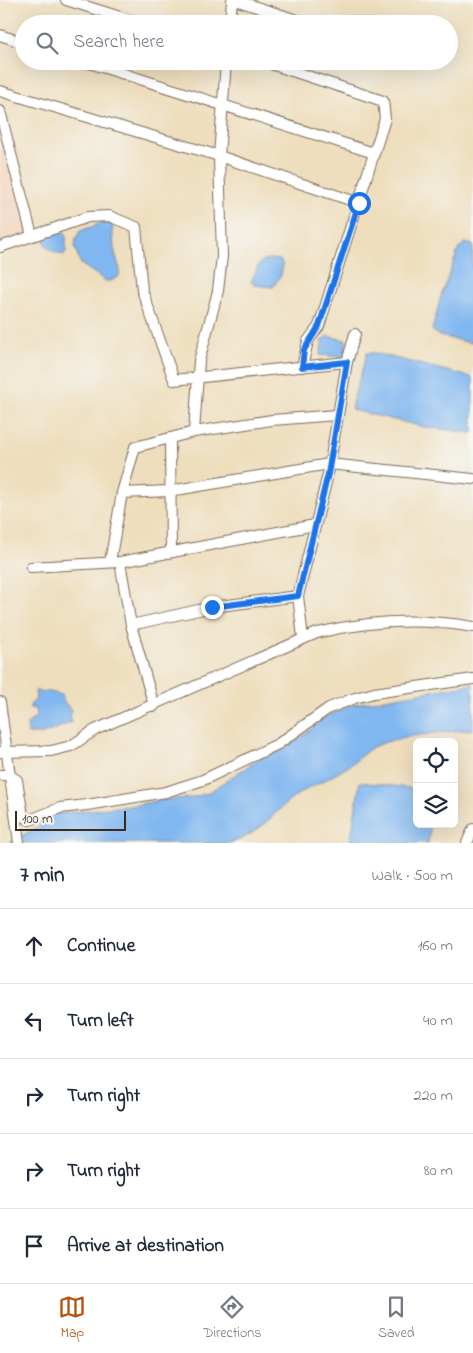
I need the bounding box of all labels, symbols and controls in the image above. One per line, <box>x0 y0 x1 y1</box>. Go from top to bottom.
search box <box>15 15 458 70</box>
icon: search <box>33 29 61 57</box>
text: Search here <box>73 29 164 56</box>
route start <box>348 192 371 215</box>
route end <box>201 596 224 619</box>
map controls <box>413 738 458 828</box>
button: locate <box>413 738 458 783</box>
button: layers <box>413 783 458 828</box>
scale bar <box>15 808 126 831</box>
text: 100 m <box>22 809 53 830</box>
text: 7 min <box>20 861 64 891</box>
text: Walk · 500 m <box>371 864 453 888</box>
icon: ahead <box>20 932 48 960</box>
text: Continue <box>67 933 135 960</box>
text: 160 m <box>418 934 453 958</box>
icon: left <box>20 1007 48 1035</box>
text: Turn left <box>67 1008 134 1035</box>
text: 40 m <box>423 1009 453 1033</box>
icon: right <box>20 1082 48 1110</box>
text: Turn right <box>67 1083 140 1110</box>
text: 220 m <box>414 1084 453 1108</box>
icon: right <box>20 1157 48 1185</box>
text: Turn right <box>67 1158 140 1185</box>
text: 80 m <box>424 1159 453 1183</box>
icon: arrive <box>20 1232 48 1260</box>
text: Arrive at destination <box>67 1233 224 1260</box>
tab: Map <box>58 1293 86 1344</box>
tab: Directions <box>203 1293 261 1344</box>
tab: Saved <box>378 1293 415 1344</box>

